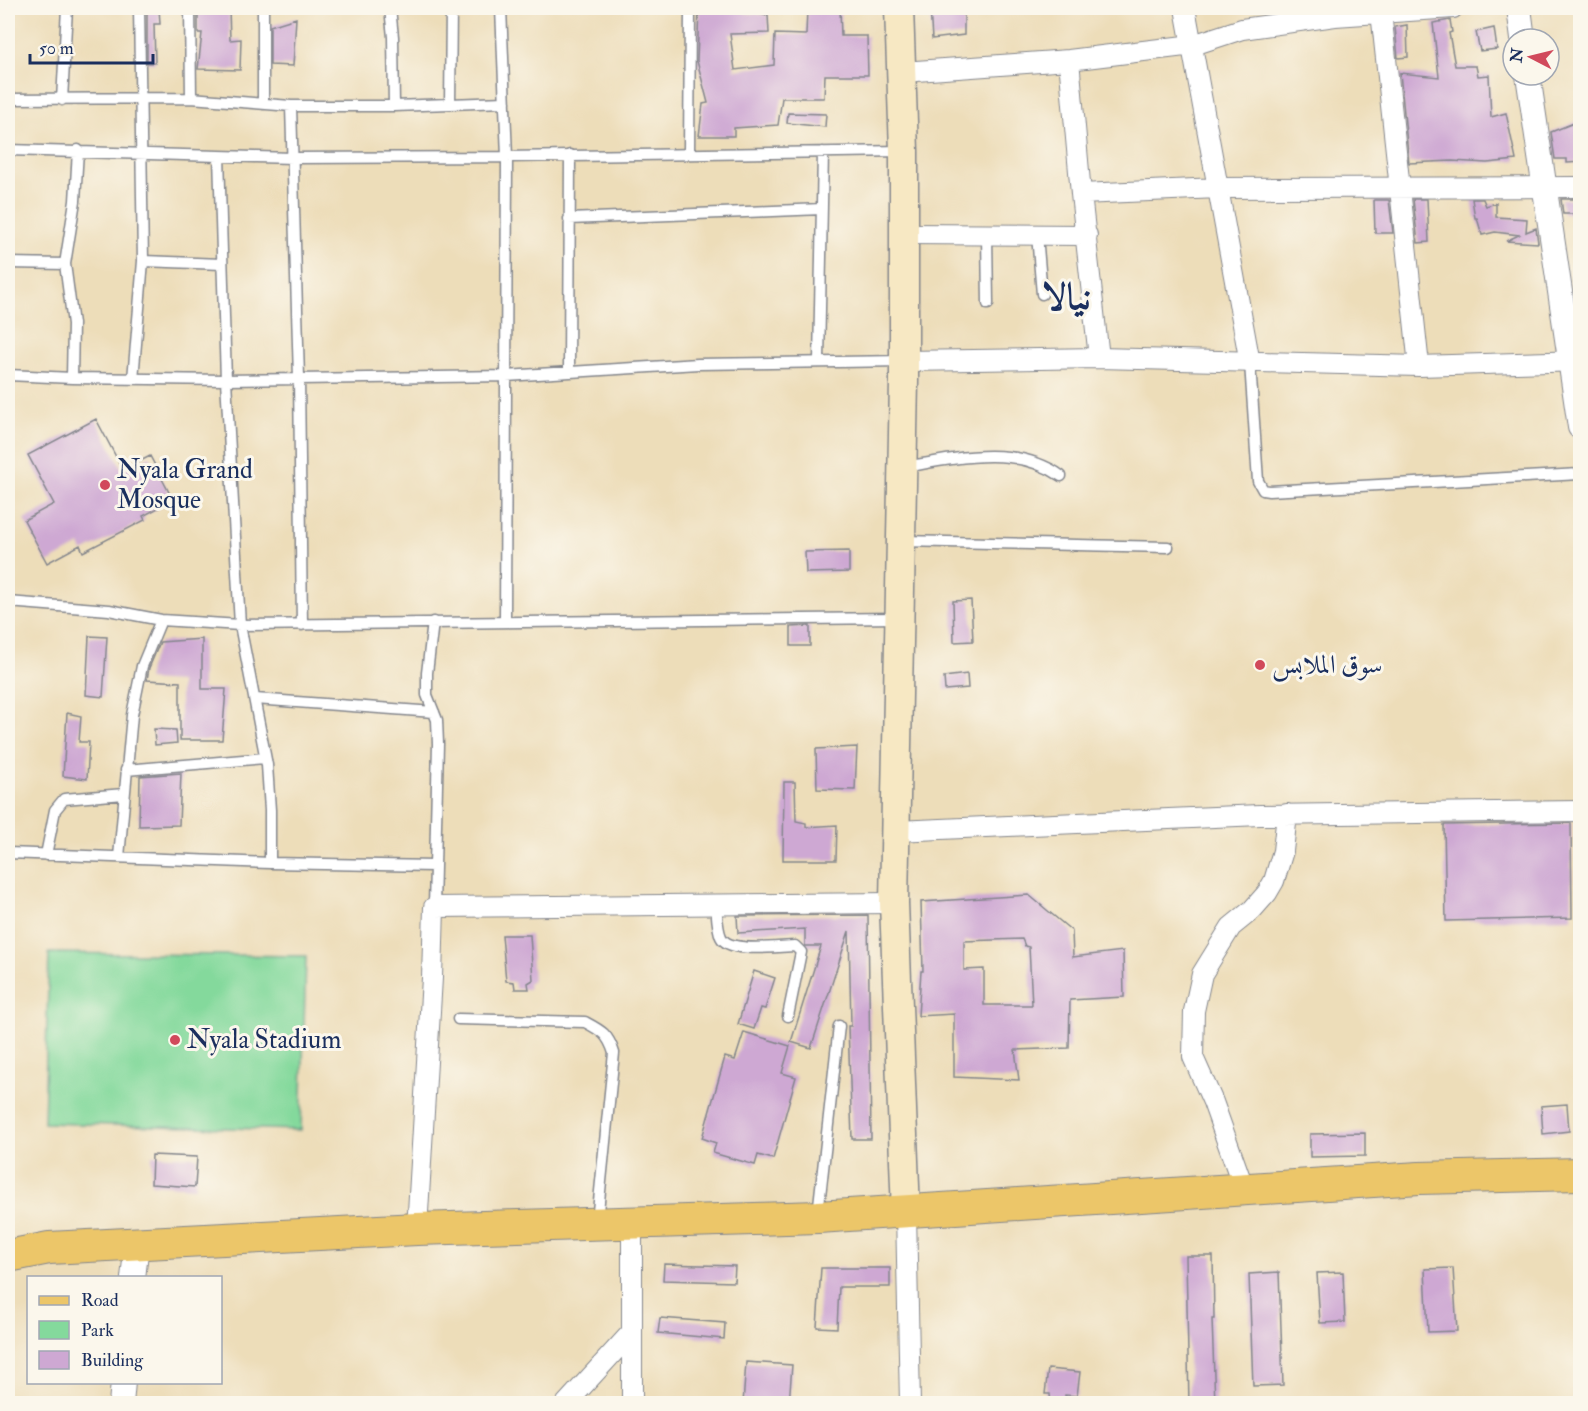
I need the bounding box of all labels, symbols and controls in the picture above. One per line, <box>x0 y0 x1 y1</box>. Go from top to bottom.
scale bar <box>30 27 153 65</box>
north arrow <box>1501 27 1561 87</box>
text: 50 m <box>39 37 74 60</box>
text: N <box>1506 46 1528 65</box>
district label: نيالا <box>1042 273 1092 321</box>
place label: Nyala Grand Mosque <box>117 454 253 516</box>
marker: Nyala Grand Mosque <box>98 478 112 492</box>
place label: سوق الملابس <box>1272 649 1383 682</box>
marker: سوق الملابس <box>1253 658 1267 672</box>
place label: Nyala Stadium <box>187 1024 341 1056</box>
marker: Nyala Stadium <box>168 1033 182 1047</box>
legend <box>27 1276 222 1384</box>
text: Road <box>81 1289 119 1312</box>
text: Park <box>81 1319 114 1342</box>
text: Building <box>81 1349 144 1372</box>

